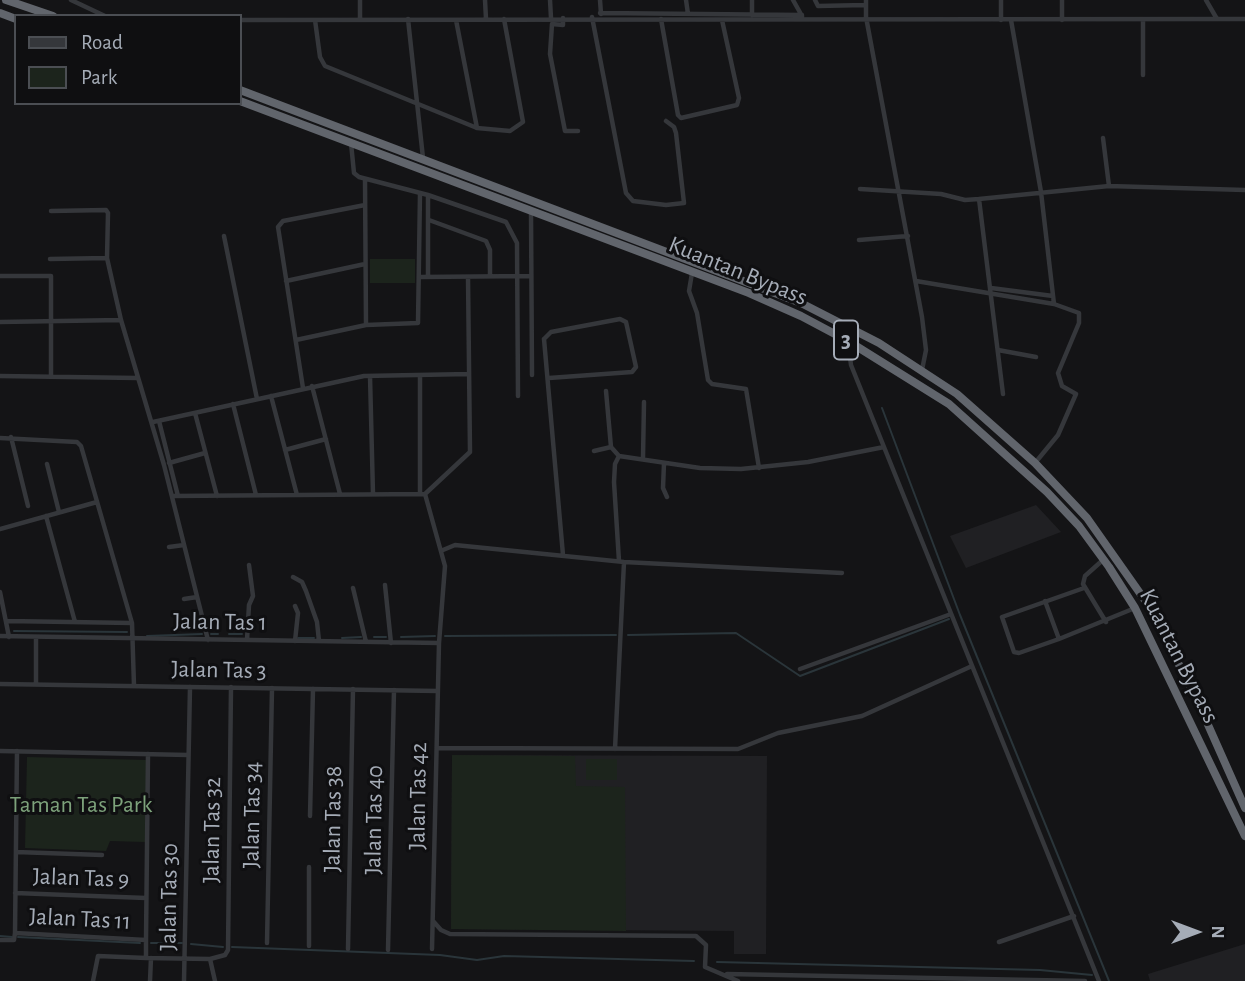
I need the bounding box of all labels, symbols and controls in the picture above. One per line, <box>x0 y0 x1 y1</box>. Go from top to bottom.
legend <box>14 14 242 105</box>
text: Road <box>81 32 123 53</box>
text: Park <box>81 67 117 88</box>
street label: Kuantan Bypass <box>664 230 812 312</box>
road number: 3 <box>834 320 858 360</box>
street label: Kuantan Bypass <box>1133 584 1225 728</box>
street label: Jalan Tas 1 <box>173 607 267 637</box>
street label: Jalan Tas 3 <box>171 655 267 685</box>
street label: Jalan Tas 42 <box>403 742 433 850</box>
street label: Jalan Tas 34 <box>237 761 267 869</box>
street label: Jalan Tas 38 <box>318 765 348 873</box>
street label: Jalan Tas 40 <box>359 765 389 875</box>
street label: Jalan Tas 32 <box>197 777 227 883</box>
park label: Taman Tas Park <box>10 791 152 819</box>
street label: Jalan Tas 30 <box>154 843 184 951</box>
street label: Jalan Tas 9 <box>32 862 130 894</box>
north arrow <box>1161 897 1231 967</box>
street label: Jalan Tas 11 <box>28 902 132 936</box>
text: N <box>1208 925 1227 939</box>

